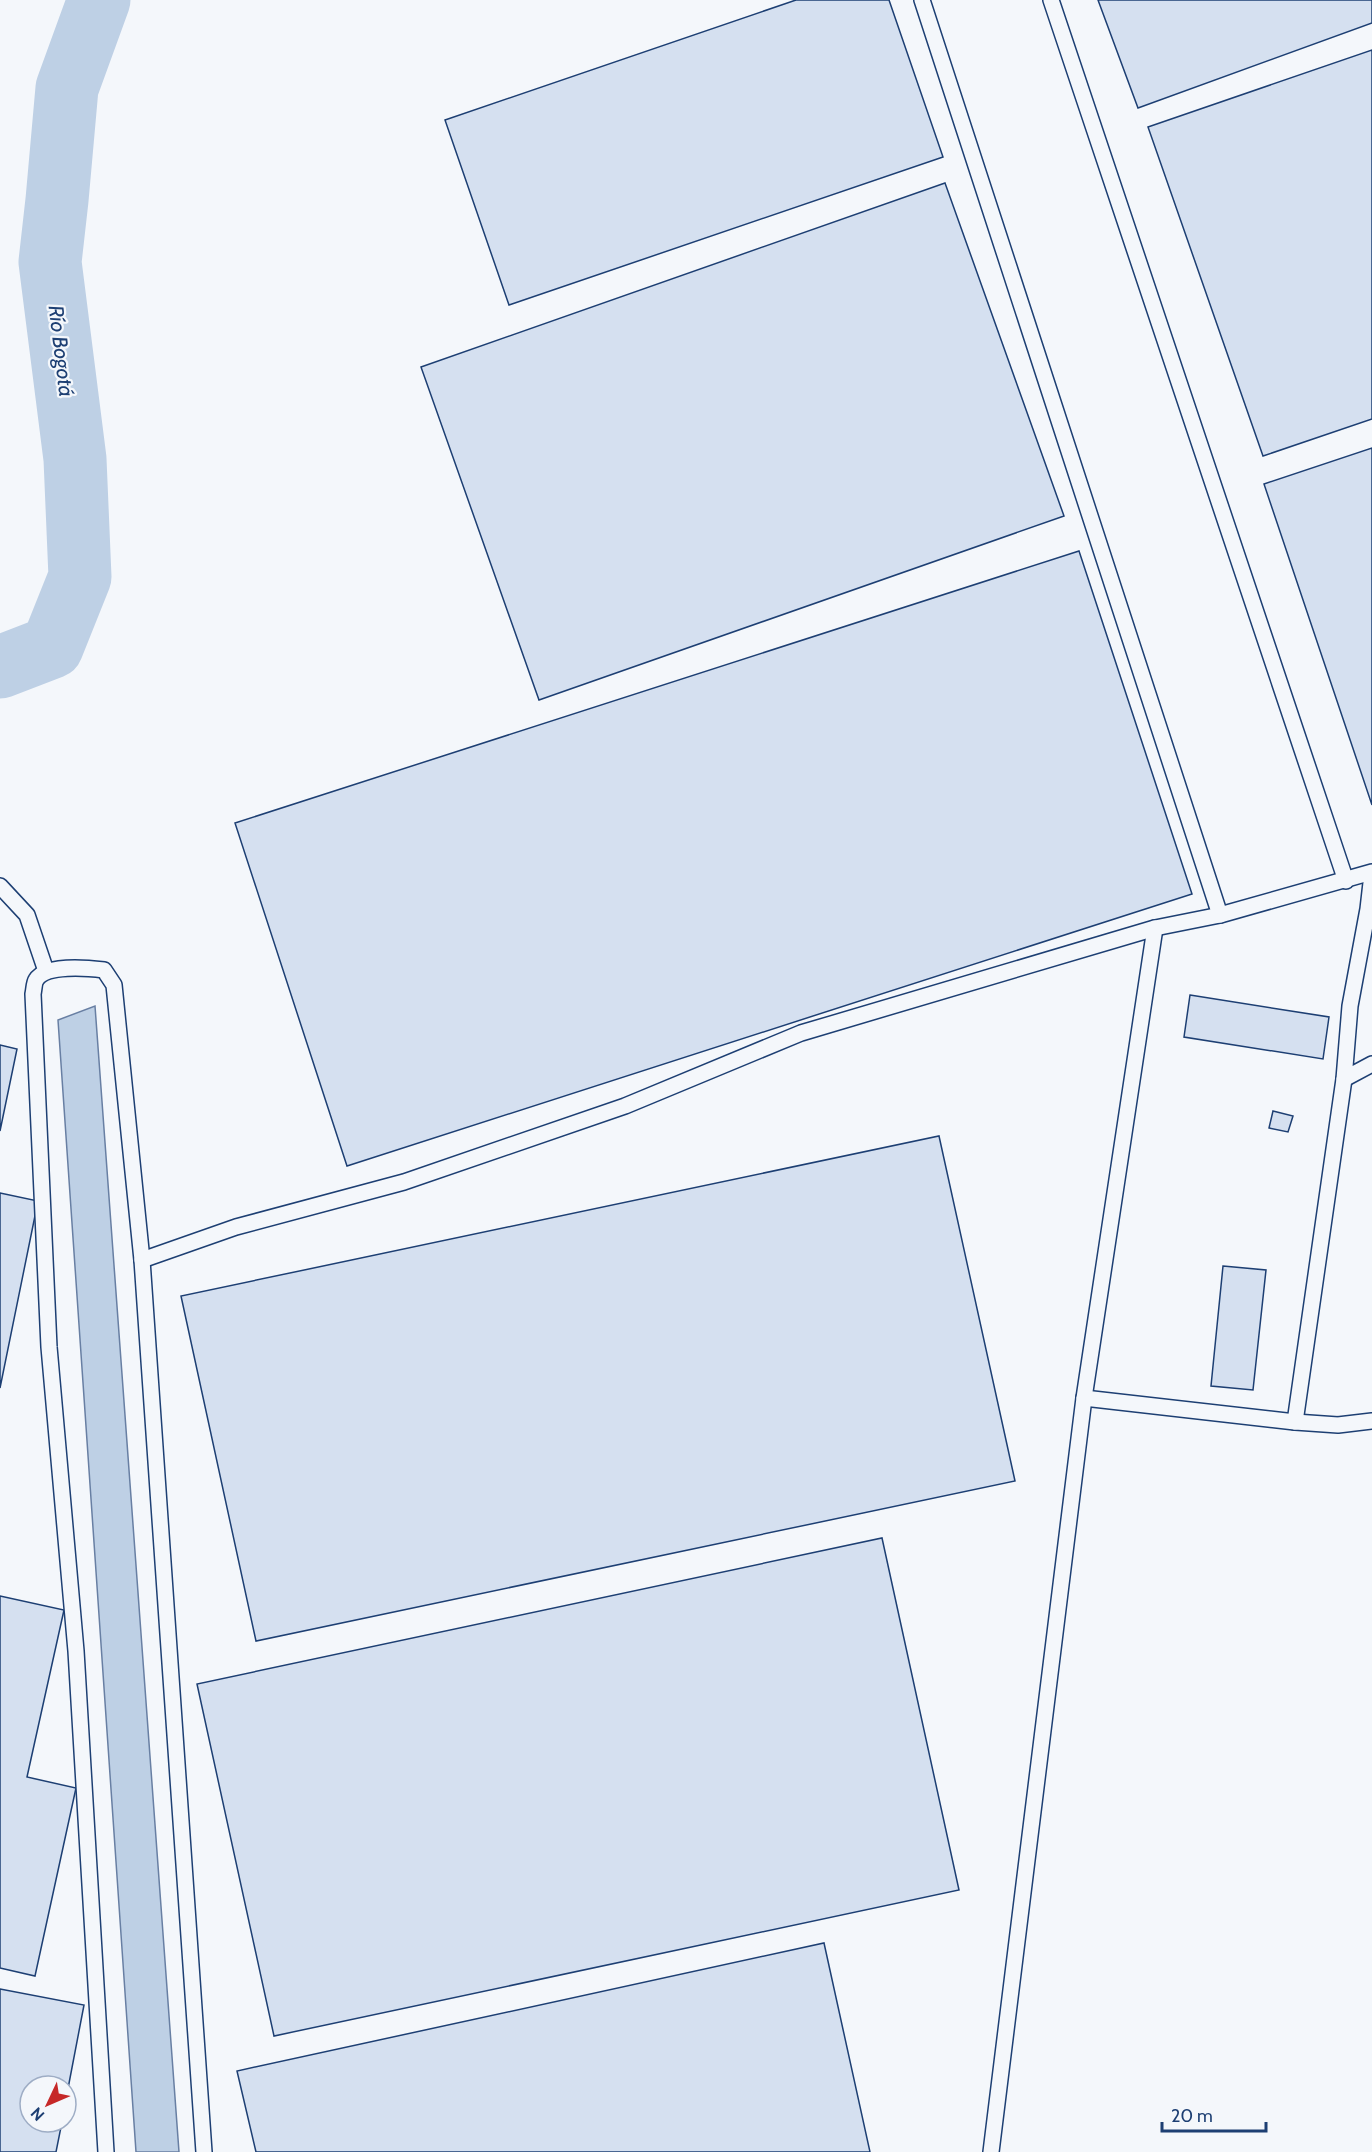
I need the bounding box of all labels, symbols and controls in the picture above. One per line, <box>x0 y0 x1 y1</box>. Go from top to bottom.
water label: Río Bogotá <box>43 304 80 398</box>
north arrow <box>18 2074 78 2134</box>
scale bar <box>1162 2095 1266 2133</box>
text: N <box>27 2103 48 2125</box>
text: 20 m <box>1171 2105 1213 2127</box>

